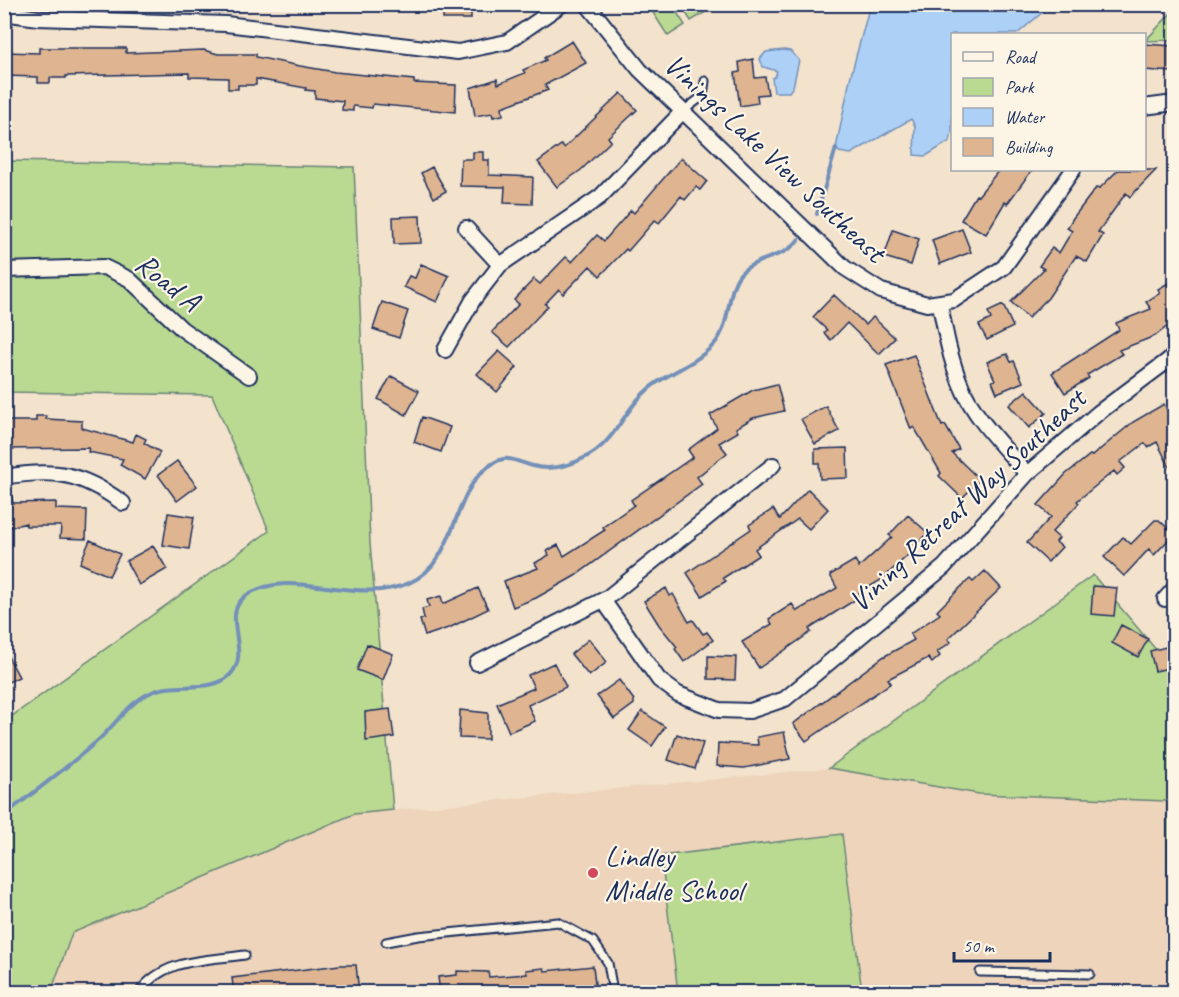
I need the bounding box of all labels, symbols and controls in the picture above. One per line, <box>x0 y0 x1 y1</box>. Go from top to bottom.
legend <box>951 33 1146 171</box>
street label: Vinings Lake View Southeast <box>656 46 896 272</box>
text: Road <box>1005 46 1038 68</box>
text: Park <box>1005 76 1035 98</box>
text: Water <box>1005 106 1046 128</box>
text: Building <box>1005 136 1054 158</box>
street label: Road A <box>128 244 210 321</box>
street label: Vining Retreat Way Southeast <box>841 378 1096 620</box>
place label: Lindley Middle School <box>605 837 748 909</box>
marker: Lindley Middle School <box>586 866 600 880</box>
scale bar <box>954 925 1050 963</box>
text: 50 m <box>963 935 996 957</box>

